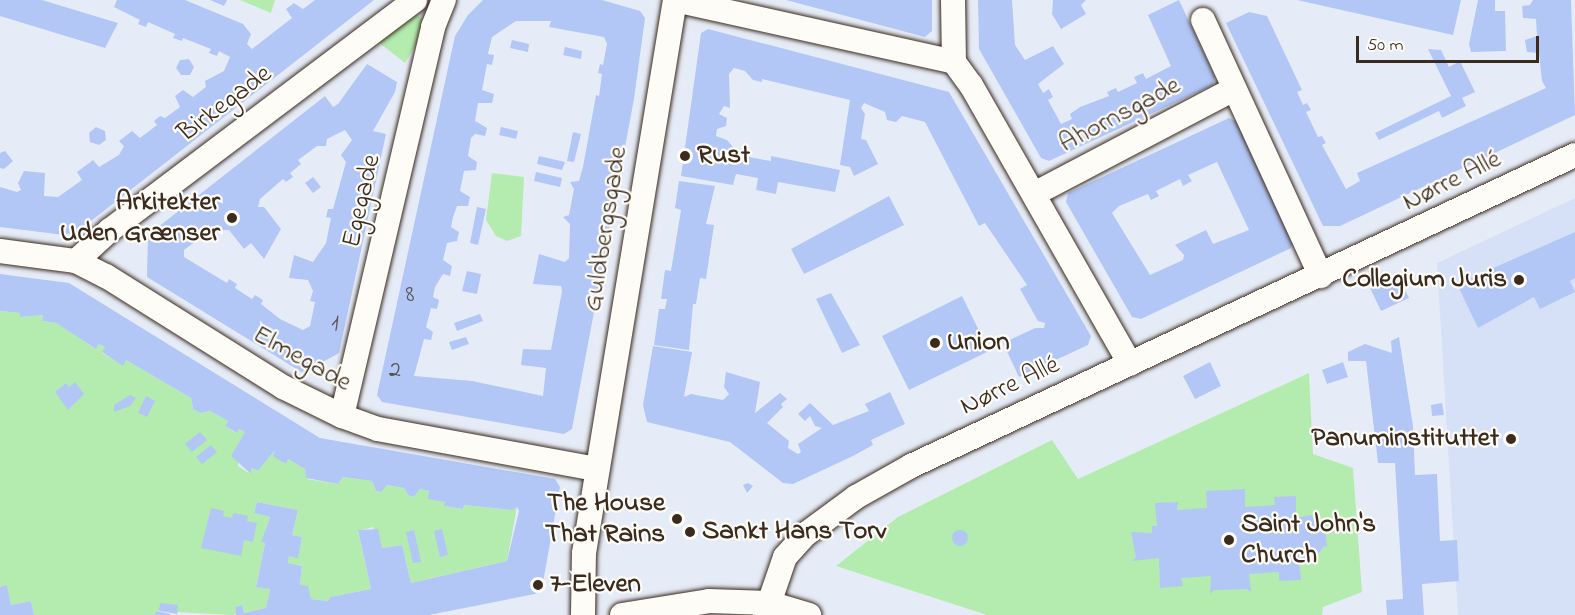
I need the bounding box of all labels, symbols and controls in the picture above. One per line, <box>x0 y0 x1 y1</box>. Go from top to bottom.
scale bar <box>1359 24 1542 62</box>
text: 50 m <box>1367 33 1404 59</box>
street label: Birkegade <box>172 58 278 150</box>
street label: Ahornsgade <box>1054 69 1186 161</box>
place label: Rust <box>697 140 750 172</box>
street label: Nørre Allé <box>1397 143 1507 219</box>
street label: Guldbergsgade <box>577 144 635 314</box>
marker: Rust <box>678 149 692 163</box>
street label: Egegade <box>336 151 388 251</box>
place label: Arkitekter Uden Grænser <box>60 186 220 249</box>
marker: Arkitekter Uden Grænser <box>225 211 239 225</box>
place label: Collegium Juris <box>1342 264 1507 296</box>
marker: Collegium Juris <box>1512 273 1526 287</box>
house number: 8 <box>406 282 414 310</box>
house number: 1 <box>331 311 339 339</box>
street label: Elmegade <box>247 319 357 399</box>
place label: Union <box>947 327 1010 359</box>
marker: Union <box>928 336 942 350</box>
street label: Nørre Allé <box>955 349 1065 423</box>
house number: 2 <box>389 357 401 385</box>
place label: Panuminstituttet <box>1311 423 1499 455</box>
marker: Panuminstituttet <box>1504 432 1518 446</box>
place label: The House That Rains <box>545 487 665 550</box>
place label: Saint John's Church <box>1241 508 1376 571</box>
marker: The House That Rains <box>670 512 684 526</box>
place label: Sankt Hans Torv <box>702 516 886 548</box>
marker: Sankt Hans Torv <box>683 525 697 539</box>
marker: Saint John's Church <box>1222 533 1236 547</box>
place label: 7-Eleven <box>550 569 641 601</box>
marker: 7-Eleven <box>531 578 545 592</box>

